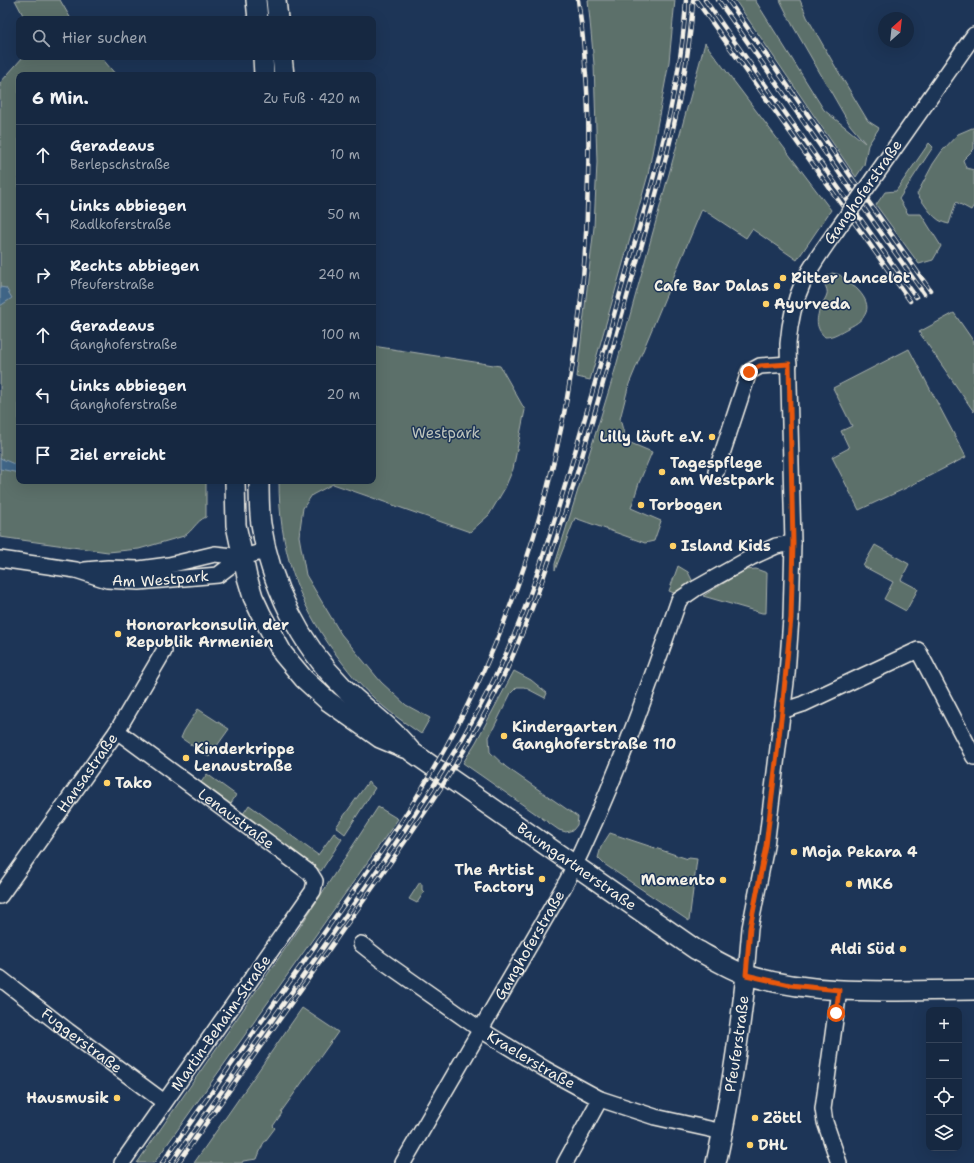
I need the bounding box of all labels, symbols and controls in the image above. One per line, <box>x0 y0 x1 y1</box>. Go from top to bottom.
north arrow <box>878 12 914 48</box>
search box <box>16 16 376 60</box>
icon: search <box>30 27 52 49</box>
text: Hier suchen <box>62 28 147 48</box>
text: 6 Min. <box>32 87 89 109</box>
text: Zu Fuß · 420 m <box>263 90 360 107</box>
text: Geradeaus <box>70 136 155 156</box>
street label: Ganghoferstraße <box>819 136 907 248</box>
icon: ahead <box>32 144 54 166</box>
text: 10 m <box>330 146 360 163</box>
text: Berlepschstraße <box>70 156 170 173</box>
text: Links abbiegen <box>70 196 186 216</box>
icon: left <box>32 204 54 226</box>
text: 50 m <box>327 206 360 223</box>
text: Radlkoferstraße <box>70 216 171 233</box>
text: Rechts abbiegen <box>70 256 199 276</box>
icon: right <box>32 264 54 286</box>
text: 240 m <box>318 266 360 283</box>
place label: Ritter Lancelot <box>791 268 910 288</box>
marker: Ritter Lancelot <box>778 273 788 283</box>
text: Pfeuferstraße <box>70 276 154 293</box>
place label: Cafe Bar Dalas <box>654 276 769 296</box>
marker: Cafe Bar Dalas <box>772 281 782 291</box>
place label: Ayurveda <box>774 294 851 314</box>
marker: Ayurveda <box>761 299 771 309</box>
text: Geradeaus <box>70 316 155 336</box>
icon: ahead <box>32 324 54 346</box>
text: 100 m <box>321 326 360 343</box>
text: Ganghoferstraße <box>70 336 177 353</box>
route end <box>740 363 758 381</box>
text: Links abbiegen <box>70 376 186 396</box>
icon: left <box>32 384 54 406</box>
text: 20 m <box>327 386 360 403</box>
text: Ganghoferstraße <box>70 396 177 413</box>
park label: Westpark <box>412 423 480 443</box>
place label: Lilly läuft e.V. <box>599 427 704 447</box>
marker: Lilly läuft e.V. <box>707 432 717 442</box>
icon: arrive <box>32 444 54 466</box>
text: Ziel erreicht <box>70 445 166 465</box>
place label: Tagespflege am Westpark <box>670 453 775 490</box>
marker: Tagespflege am Westpark <box>657 467 667 477</box>
place label: Torbogen <box>649 495 722 515</box>
marker: Torbogen <box>636 500 646 510</box>
place label: Island Kids <box>681 536 771 556</box>
marker: Island Kids <box>668 541 678 551</box>
street label: Am Westpark <box>111 566 210 592</box>
place label: Honorarkonsulin der Republik Armenien <box>126 615 289 652</box>
marker: Honorarkonsulin der Republik Armenien <box>113 629 123 639</box>
place label: Kindergarten Ganghoferstraße 110 <box>512 717 676 754</box>
street label: Hansastraße <box>52 729 122 817</box>
marker: Kindergarten Ganghoferstraße 110 <box>499 731 509 741</box>
place label: Kinderkrippe Lenaustraße <box>194 739 295 776</box>
marker: Kinderkrippe Lenaustraße <box>181 753 191 763</box>
place label: Tako <box>115 773 152 793</box>
marker: Tako <box>102 778 112 788</box>
street label: Lenaustraße <box>194 784 279 854</box>
street label: Baumgartnerstraße <box>513 818 640 915</box>
place label: Moja Pekara 4 <box>802 842 918 862</box>
marker: Moja Pekara 4 <box>789 847 799 857</box>
place label: The Artist Factory <box>455 860 534 897</box>
place label: Momento <box>641 870 715 890</box>
marker: The Artist Factory <box>537 874 547 884</box>
place label: MK6 <box>857 874 893 894</box>
marker: Momento <box>718 875 728 885</box>
marker: MK6 <box>844 879 854 889</box>
street label: Ganghoferstraße <box>490 887 569 1004</box>
place label: Aldi Süd <box>830 939 895 959</box>
marker: Aldi Süd <box>898 944 908 954</box>
street label: Martin-Behaim-Straße <box>166 951 276 1095</box>
street label: Pfeuferstraße <box>720 994 754 1094</box>
street label: Fuggerstraße <box>37 1004 126 1078</box>
route start <box>827 1004 845 1022</box>
map controls <box>926 1007 962 1151</box>
button: + <box>926 1007 962 1043</box>
street label: Kraelerstraße <box>483 1026 579 1094</box>
button: − <box>926 1043 962 1079</box>
button: locate <box>926 1079 962 1115</box>
place label: Hausmusik <box>26 1088 109 1108</box>
marker: Hausmusik <box>112 1093 122 1103</box>
place label: Zöttl <box>763 1108 802 1128</box>
marker: Zöttl <box>750 1113 760 1123</box>
button: layers <box>926 1115 962 1151</box>
place label: DHL <box>758 1135 788 1155</box>
marker: DHL <box>745 1140 755 1150</box>

